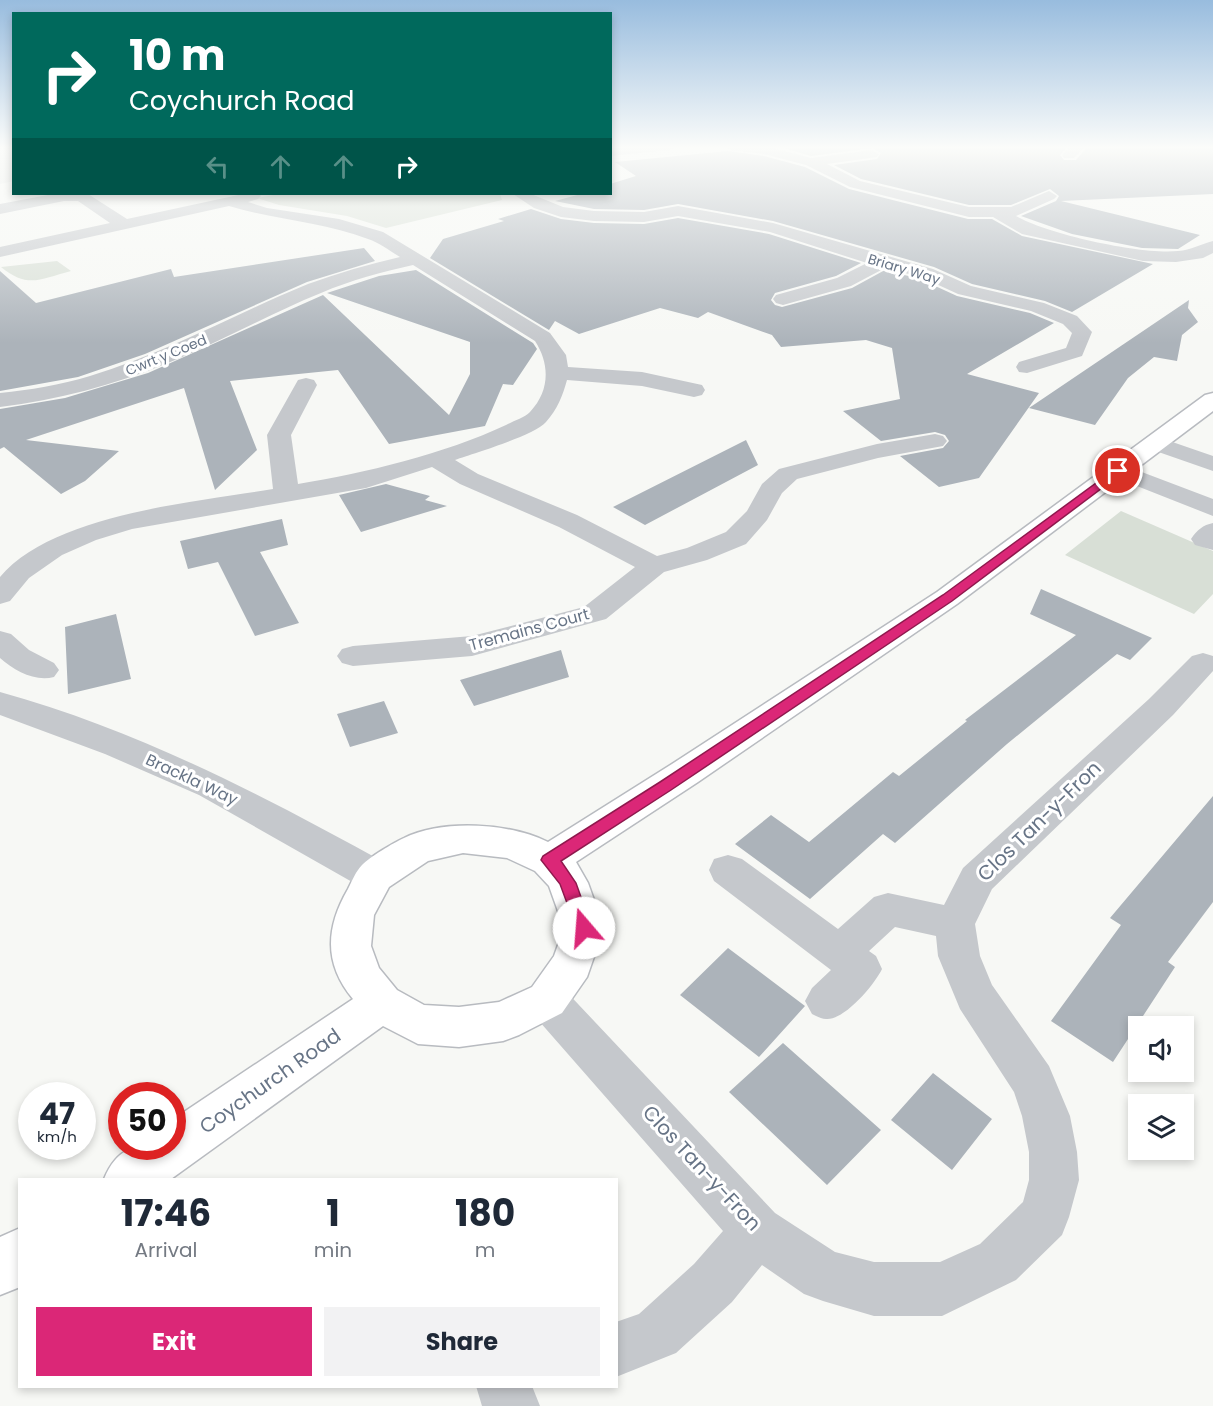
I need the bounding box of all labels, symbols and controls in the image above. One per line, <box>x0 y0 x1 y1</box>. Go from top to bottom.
text: 10 m <box>129 26 226 85</box>
icon: right <box>30 36 108 114</box>
text: Coychurch Road <box>129 82 354 119</box>
icon: left <box>201 150 234 183</box>
icon: ahead <box>264 150 297 183</box>
icon: ahead <box>327 150 360 183</box>
icon: right <box>390 150 423 183</box>
street label: Briary Way <box>865 249 943 289</box>
street label: Cwrt y Coed <box>122 330 210 380</box>
pin <box>1092 445 1143 496</box>
icon: arrive <box>1101 454 1134 487</box>
street label: Tremains Court <box>467 602 592 657</box>
street label: Brackla Way <box>142 748 242 811</box>
street label: Clos Tan-y-Fron <box>971 754 1107 888</box>
position arrow <box>552 896 616 960</box>
map controls <box>1128 1016 1194 1160</box>
button: sound <box>1128 1016 1194 1082</box>
street label: Coychurch Road <box>194 1022 346 1140</box>
speed limit sign: 50 <box>108 1082 186 1160</box>
text: 47 <box>39 1092 75 1135</box>
button: layers <box>1128 1094 1194 1160</box>
street label: Clos Tan-y-Fron <box>636 1099 768 1237</box>
text: km/h <box>37 1126 77 1147</box>
text: 17:46 <box>121 1188 211 1239</box>
text: 1 <box>326 1188 340 1239</box>
text: 180 <box>455 1188 515 1239</box>
text: Arrival <box>134 1236 197 1264</box>
text: min <box>314 1236 352 1264</box>
text: m <box>475 1236 495 1264</box>
button: Exit <box>36 1307 312 1376</box>
button: Share <box>324 1307 600 1376</box>

